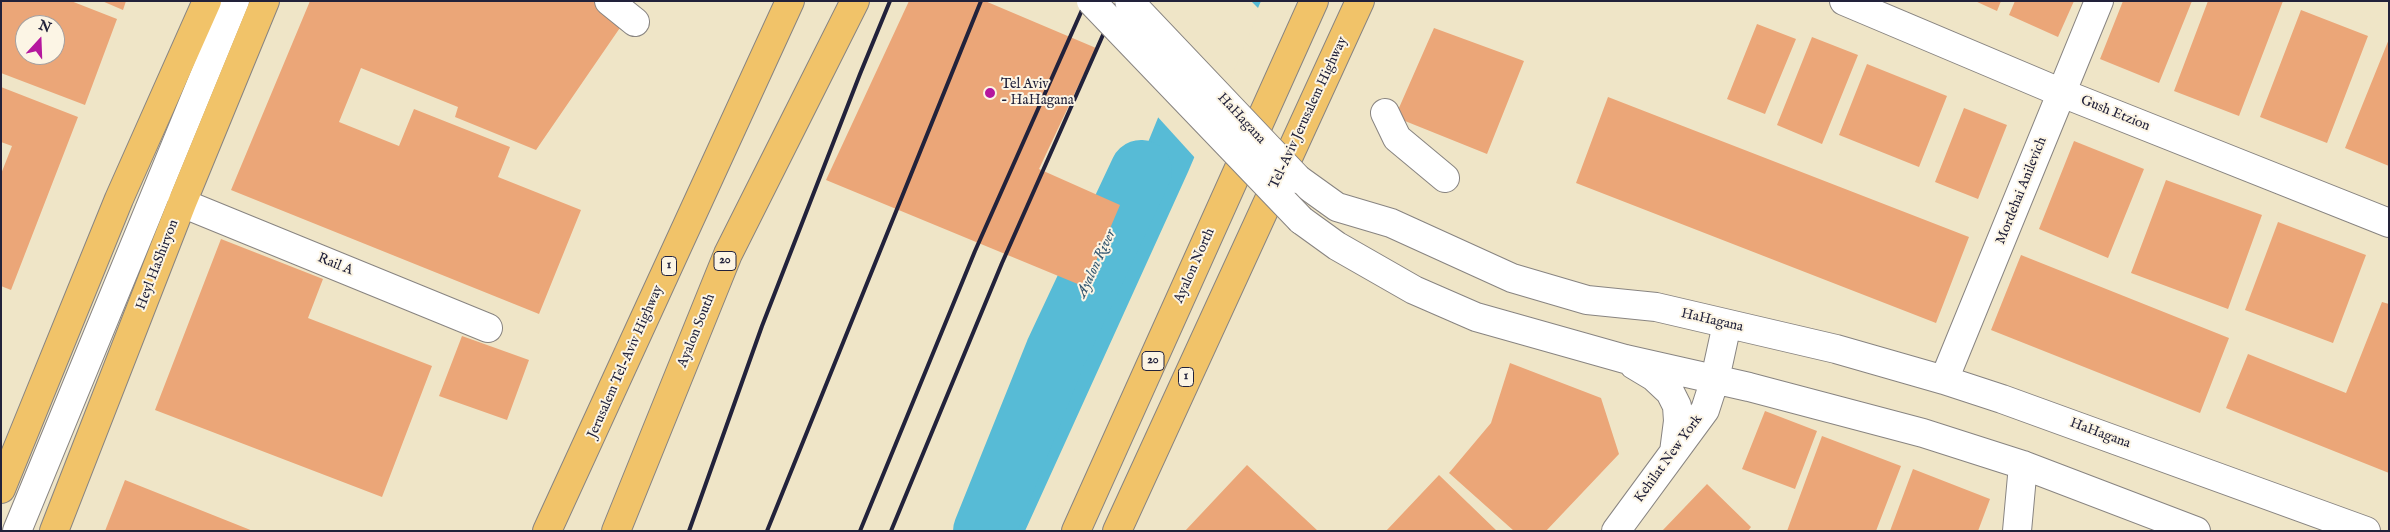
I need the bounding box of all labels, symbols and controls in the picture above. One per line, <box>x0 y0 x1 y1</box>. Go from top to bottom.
north arrow <box>15 15 65 65</box>
text: N <box>36 16 54 37</box>
street label: Tel-Aviv Jerusalem Highway <box>1266 34 1352 192</box>
place label: Tel Aviv - HaHagana <box>1001 77 1074 110</box>
marker: Tel Aviv - HaHagana <box>983 86 997 100</box>
street label: HaHagana <box>1213 90 1269 148</box>
street label: Gush Etzion <box>2078 92 2152 136</box>
street label: Mordehai Anilevich <box>1993 135 2051 247</box>
street label: Heyl HaShiryon <box>133 218 183 312</box>
street label: Ayalon North <box>1171 226 1219 306</box>
water label: Ayalon River <box>1073 227 1121 301</box>
street label: Rail A <box>315 250 355 280</box>
road number: 20 <box>714 252 736 270</box>
road number: 1 <box>662 256 676 276</box>
street label: Jerusalem Tel-Aviv Highway <box>585 283 667 441</box>
street label: Ayalon South <box>675 292 719 370</box>
street label: HaHagana <box>1679 306 1745 336</box>
road number: 20 <box>1142 352 1164 371</box>
road number: 1 <box>1178 368 1194 387</box>
street label: Kehilat New York <box>1631 412 1707 506</box>
street label: HaHagana <box>2067 415 2133 453</box>

